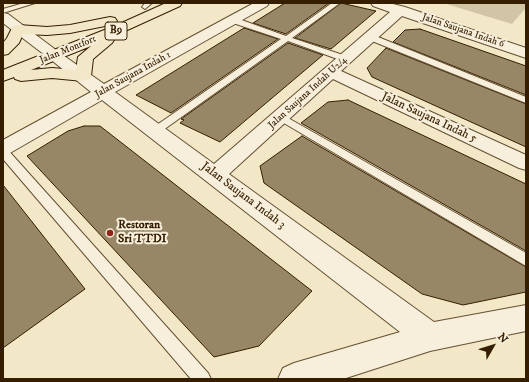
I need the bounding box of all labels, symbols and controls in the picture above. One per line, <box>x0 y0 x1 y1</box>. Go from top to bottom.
street label: Jalan Saujana Indah 6 <box>420 11 506 51</box>
road number: B9 <box>105 22 127 40</box>
street label: Jalan Montfort <box>38 33 98 67</box>
street label: Jalan Saujana Indah 1 <box>93 49 173 101</box>
street label: Jalan Saujana Indah U2/4 <box>266 54 350 132</box>
street label: Jalan Saujana Indah 5 <box>379 90 479 146</box>
street label: Jalan Saujana Indah 3 <box>198 160 288 232</box>
place label: Restoran Sri TTDI <box>118 219 167 247</box>
marker: Restoran Sri TTDI <box>105 228 115 238</box>
north arrow <box>473 326 513 366</box>
text: N <box>494 331 511 346</box>

